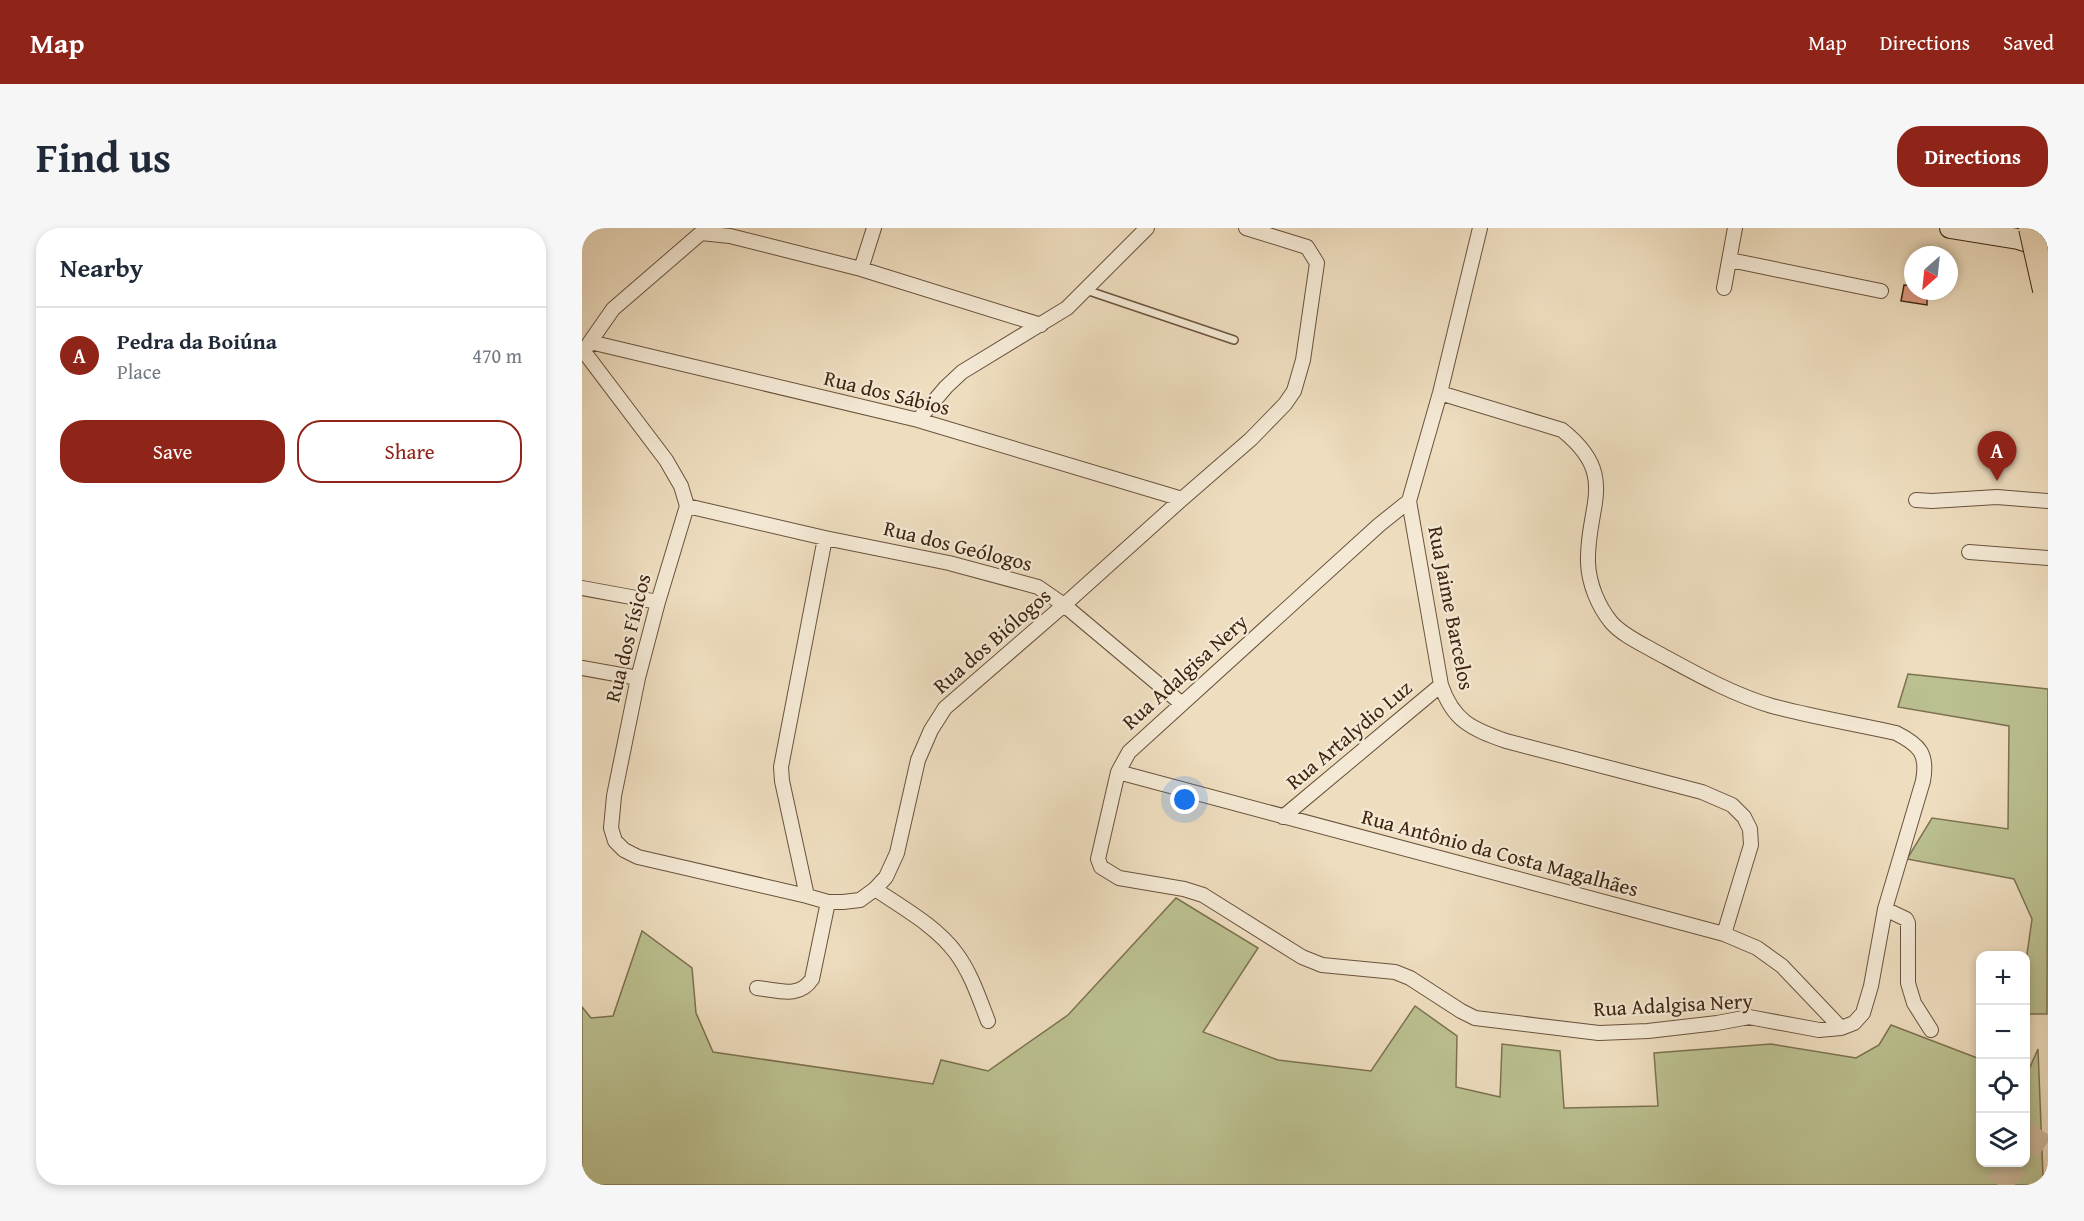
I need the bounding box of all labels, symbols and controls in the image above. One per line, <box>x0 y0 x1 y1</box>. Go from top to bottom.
text: Map <box>30 22 84 63</box>
text: Map <box>1808 27 1847 58</box>
text: Directions <box>1880 27 1970 58</box>
text: Saved <box>2003 27 2054 58</box>
text: Find us <box>36 126 171 187</box>
button: Directions <box>1897 126 2048 187</box>
north arrow <box>1904 246 1958 300</box>
text: Nearby <box>60 248 143 287</box>
text: Pedra da Boiúna <box>117 325 277 357</box>
text: A <box>73 341 86 370</box>
text: 470 m <box>472 341 522 370</box>
text: Place <box>117 357 161 386</box>
street label: Rua dos Sábios <box>821 362 953 423</box>
button: Save <box>60 420 285 483</box>
button: Share <box>297 420 522 483</box>
pin: A <box>1978 432 2016 481</box>
street label: Rua dos Geólogos <box>881 512 1036 579</box>
street label: Rua Jaime Barcelos <box>1420 523 1483 693</box>
street label: Rua dos Físicos <box>597 570 658 705</box>
street label: Rua dos Biólogos <box>926 581 1058 701</box>
street label: Rua Adalgisa Nery <box>1115 606 1255 737</box>
street label: Rua Artalydio Luz <box>1279 673 1419 797</box>
your location <box>1170 785 1199 814</box>
street label: Rua Antônio da Costa Magalhães <box>1358 801 1642 904</box>
map controls <box>1976 951 2030 1167</box>
button: + <box>1976 951 2030 1005</box>
street label: Rua Adalgisa Nery <box>1592 985 1754 1024</box>
button: − <box>1976 1005 2030 1059</box>
button: locate <box>1976 1059 2030 1113</box>
button: layers <box>1976 1113 2030 1167</box>

